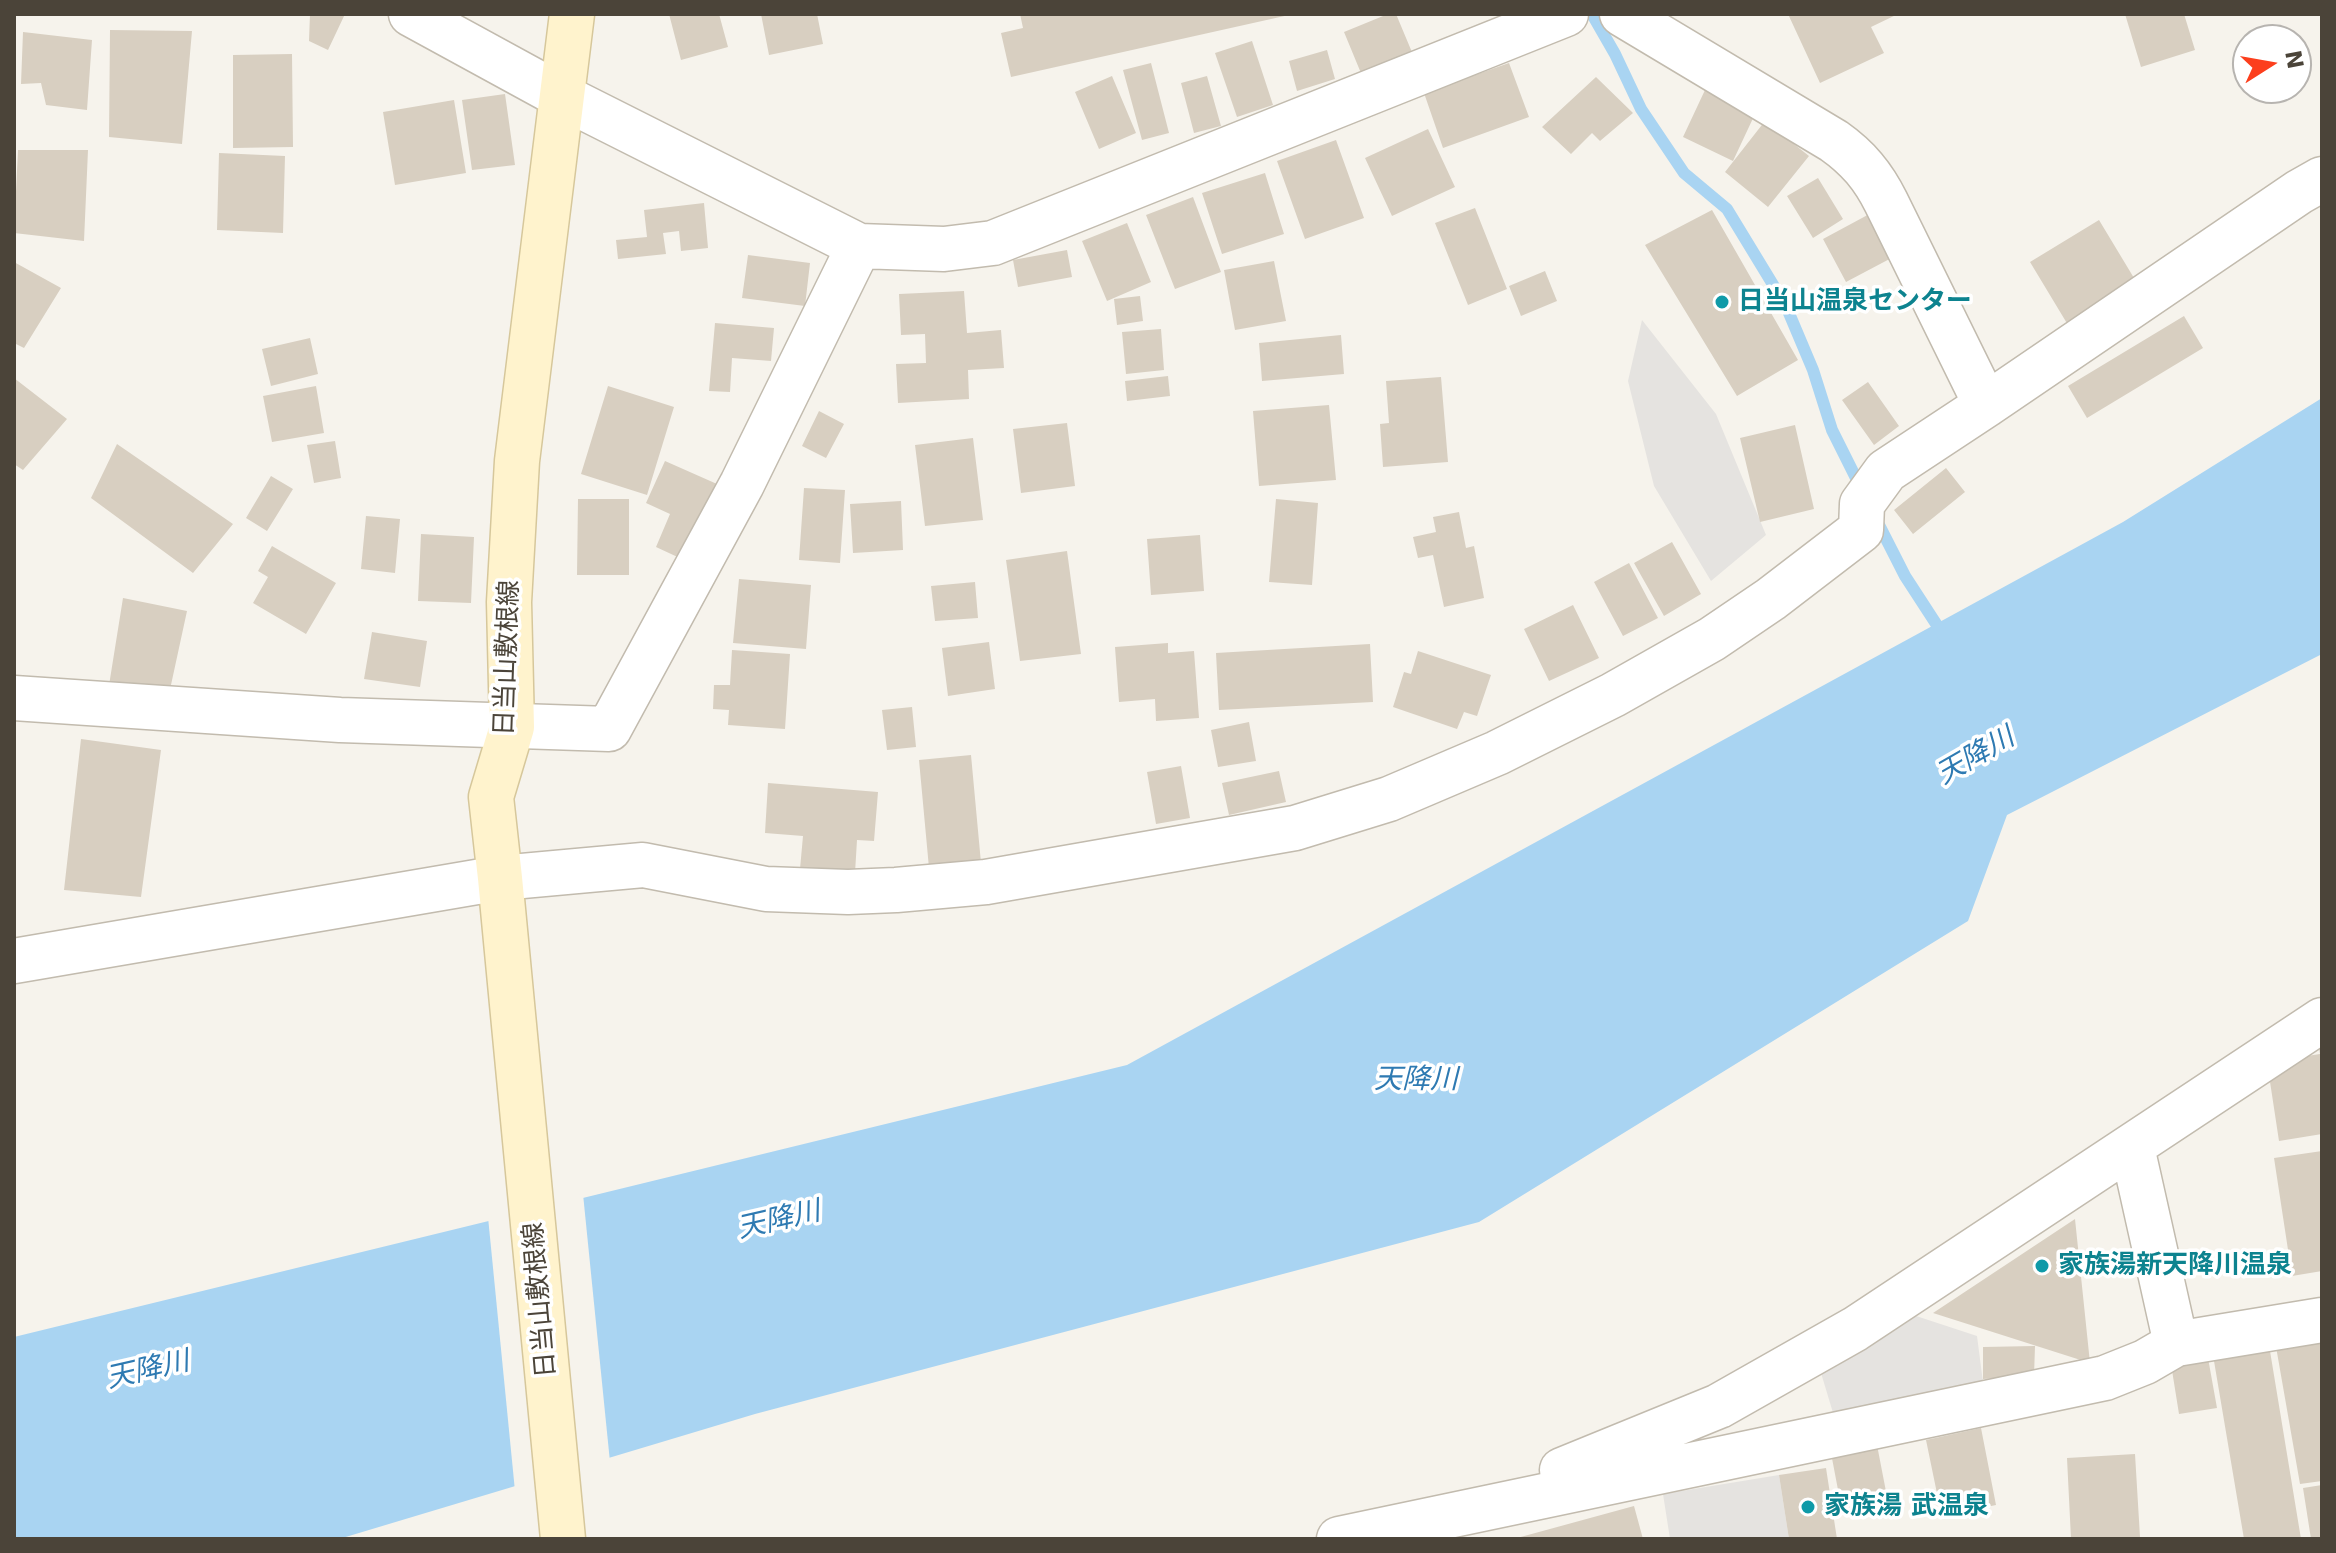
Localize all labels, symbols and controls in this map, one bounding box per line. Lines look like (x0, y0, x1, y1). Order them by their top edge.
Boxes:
north arrow (2232, 24, 2312, 104)
text: N (2280, 48, 2308, 71)
place label: 日当山温泉センター (1738, 286, 1972, 318)
marker: 日当山温泉センター (1713, 293, 1731, 311)
street label: 日当山敷根線 (490, 580, 526, 736)
water label: 天降川 (1931, 721, 2021, 793)
water label: 天降川 (1374, 1064, 1458, 1098)
water label: 天降川 (734, 1195, 824, 1247)
street label: 日当山敷根線 (519, 1221, 563, 1379)
place label: 家族湯新天降川温泉 (2058, 1250, 2292, 1282)
marker: 家族湯新天降川温泉 (2033, 1257, 2051, 1275)
water label: 天降川 (103, 1345, 193, 1397)
place label: 家族湯 武温泉 (1824, 1491, 1989, 1523)
marker: 家族湯 武温泉 (1799, 1498, 1817, 1516)

